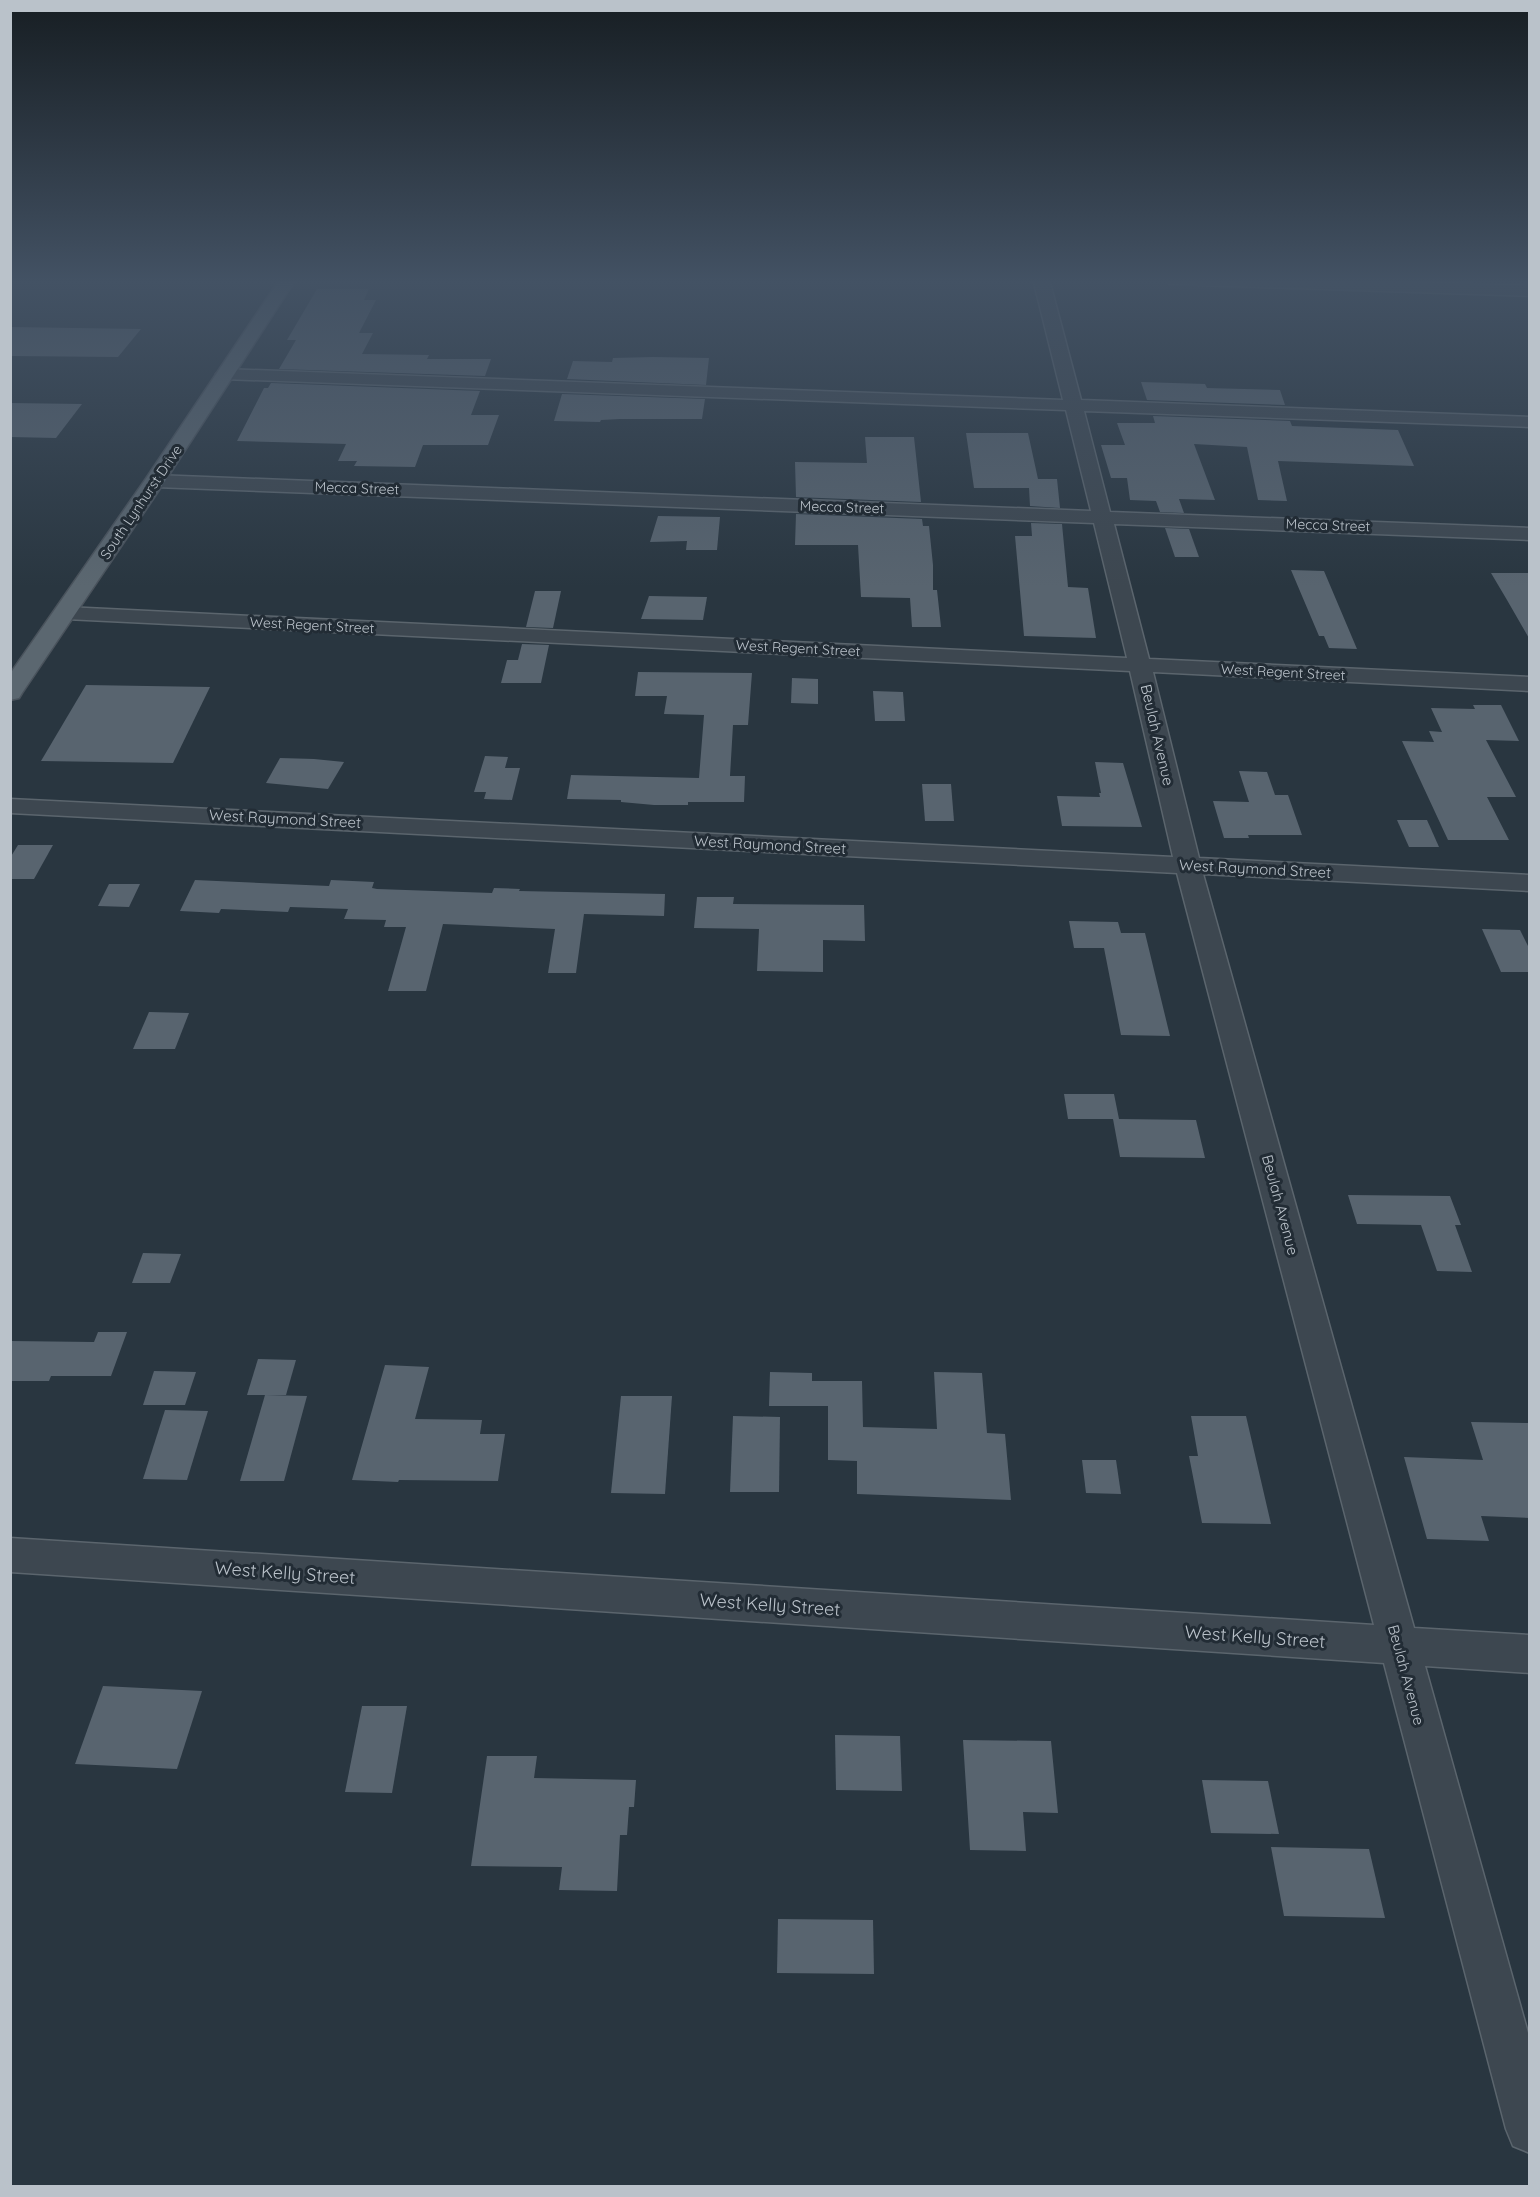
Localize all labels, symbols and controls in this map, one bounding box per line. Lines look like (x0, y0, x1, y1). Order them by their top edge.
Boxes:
street label: South Lynhurst Drive (96, 441, 186, 563)
street label: Mecca Street (314, 478, 400, 498)
street label: Mecca Street (799, 497, 885, 517)
street label: Mecca Street (1285, 515, 1371, 535)
street label: West Regent Street (249, 613, 375, 637)
street label: West Regent Street (735, 636, 861, 660)
street label: West Regent Street (1220, 660, 1346, 684)
street label: Beulah Avenue (1137, 682, 1178, 787)
street label: West Raymond Street (208, 805, 362, 832)
street label: West Raymond Street (693, 831, 847, 858)
street label: West Raymond Street (1178, 855, 1332, 882)
street label: Beulah Avenue (1258, 1153, 1303, 1257)
street label: West Kelly Street (214, 1556, 356, 1589)
street label: West Kelly Street (699, 1588, 841, 1621)
street label: West Kelly Street (1184, 1620, 1326, 1653)
street label: Beulah Avenue (1384, 1623, 1429, 1727)

